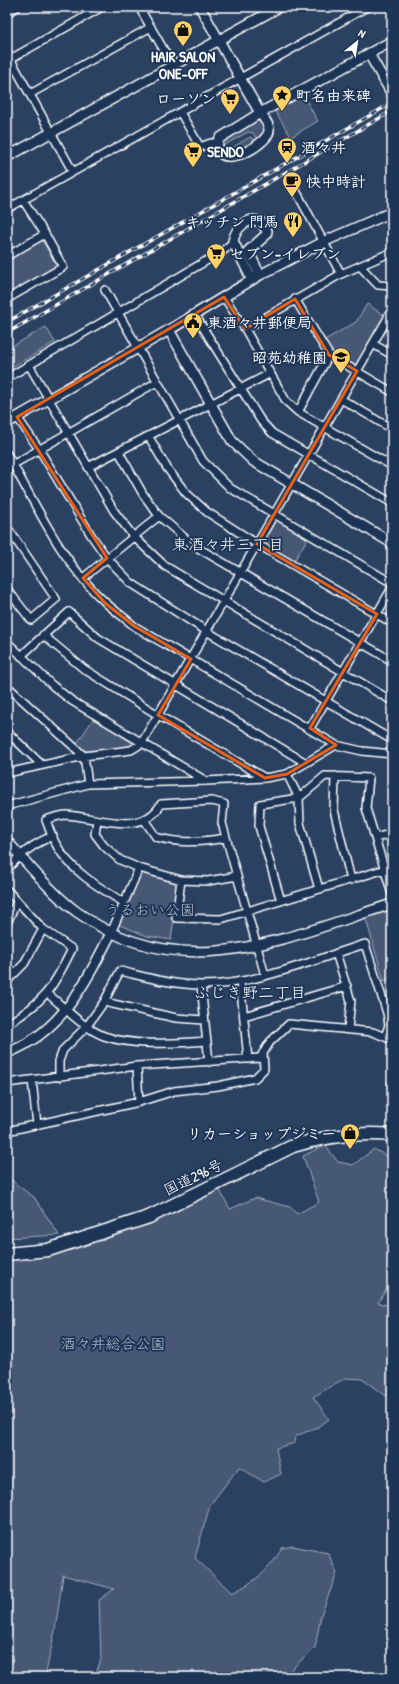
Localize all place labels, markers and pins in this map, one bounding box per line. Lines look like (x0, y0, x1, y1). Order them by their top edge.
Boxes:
shop icon: HAIR SALON ONE-OFF (172, 19, 194, 47)
place label: HAIR SALON ONE-OFF (151, 46, 215, 84)
place icon: 町名由来碑 (271, 84, 293, 112)
place label: 町名由来碑 (296, 85, 371, 106)
supermarket icon: ローソン (219, 87, 241, 115)
place label: ローソン (156, 88, 216, 109)
station icon: 酒々井 (276, 136, 298, 164)
place label: 酒々井 (301, 137, 346, 158)
supermarket icon: SENDO (182, 140, 204, 168)
place label: SENDO (207, 141, 245, 162)
cafe icon: 快中時計 (281, 170, 303, 198)
place label: 快中時計 (306, 171, 366, 192)
restaurant icon: キッチン 門馬 (282, 210, 304, 238)
place label: キッチン 門馬 (186, 211, 279, 232)
supermarket icon: セブン-イレブン (205, 242, 227, 270)
place label: セブン-イレブン (230, 243, 341, 264)
public building icon: 東酒々井郵便局 (182, 311, 204, 339)
place label: 東酒々井郵便局 (207, 312, 312, 333)
school or university icon: 昭苑幼稚園 (330, 346, 352, 374)
place label: 昭苑幼稚園 (252, 347, 327, 368)
shop icon: リカーショップジミー (339, 1122, 361, 1150)
place label: リカーショップジミー (187, 1123, 336, 1144)

